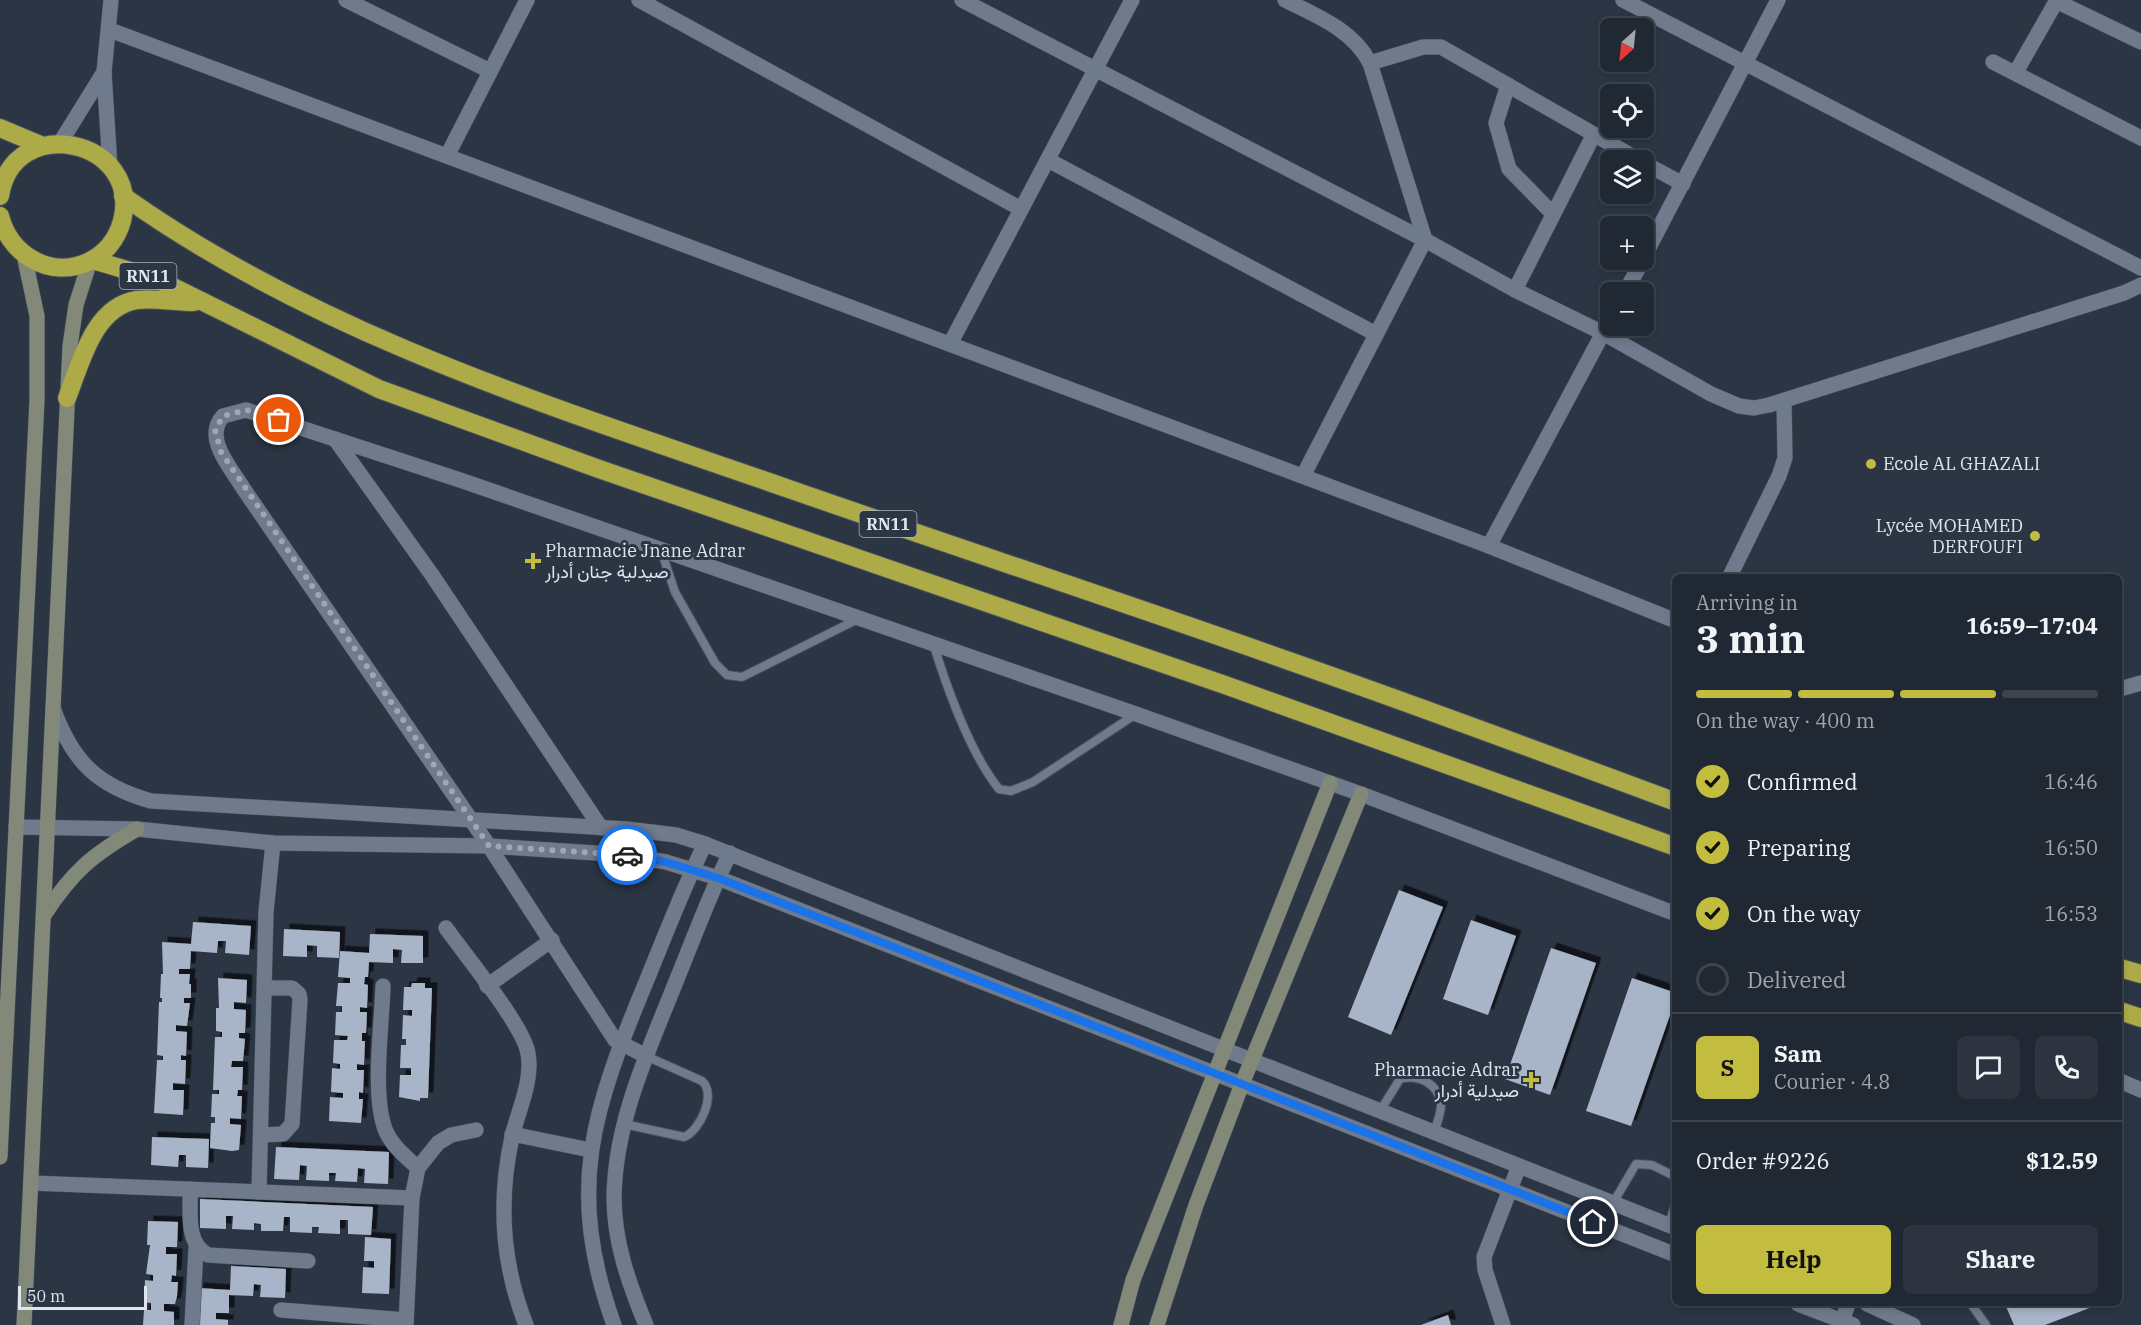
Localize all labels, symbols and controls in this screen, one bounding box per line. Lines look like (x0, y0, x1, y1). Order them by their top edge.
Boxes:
north arrow (1600, 18, 1654, 72)
map controls (1600, 18, 1654, 336)
button: locate (1600, 84, 1654, 138)
button: layers (1600, 150, 1654, 204)
button: + (1600, 216, 1654, 270)
road number: RN11 (120, 263, 176, 289)
button: − (1600, 282, 1654, 336)
pin (253, 394, 304, 445)
icon: bag (262, 403, 295, 436)
place label: Ecole AL GHAZALI (1883, 452, 2040, 475)
marker: Ecole AL GHAZALI (1864, 457, 1878, 471)
road number: RN11 (860, 511, 916, 537)
place label: Lycée MOHAMED DERFOUFI (1876, 514, 2023, 558)
marker: Lycée MOHAMED DERFOUFI (2028, 529, 2042, 543)
place label: Pharmacie Jnane Adrar صيدلية جنان أدرار (544, 539, 745, 583)
marker: Pharmacie Jnane Adrar صيدلية جنان أدرار (526, 554, 540, 568)
text: Arriving in (1696, 589, 1798, 616)
text: 16:59–17:04 (1966, 611, 2098, 640)
text: 3 min (1696, 613, 1805, 664)
text: On the way · 400 m (1696, 707, 1875, 734)
icon: check (1696, 765, 1729, 798)
text: Confirmed (1747, 767, 1858, 796)
text: 16:46 (2044, 768, 2098, 795)
courier (597, 825, 657, 885)
icon: check (1696, 831, 1729, 864)
text: Preparing (1747, 833, 1851, 862)
text: 16:50 (2044, 834, 2098, 861)
icon: car (611, 839, 644, 872)
icon: check (1696, 897, 1729, 930)
text: On the way (1747, 899, 1861, 928)
text: 16:53 (2044, 900, 2098, 927)
text: Delivered (1747, 965, 1846, 994)
button: chat (1957, 1036, 2020, 1099)
button: phone (2035, 1036, 2098, 1099)
text: Sam (1774, 1039, 1822, 1068)
text: S (1721, 1053, 1734, 1082)
place label: Pharmacie Adrar صيدلية أدرار (1374, 1058, 1519, 1102)
text: Courier · 4.8 (1774, 1068, 1890, 1095)
marker: Pharmacie Adrar صيدلية أدرار (1524, 1073, 1538, 1087)
text: Order #9226 (1696, 1146, 1830, 1175)
text: $12.59 (2026, 1146, 2098, 1175)
pin (1567, 1196, 1618, 1247)
icon: home (1576, 1205, 1609, 1238)
button: Help (1696, 1225, 1891, 1294)
button: Share (1903, 1225, 2098, 1294)
scale bar (18, 1283, 147, 1310)
text: 50 m (27, 1286, 65, 1306)

